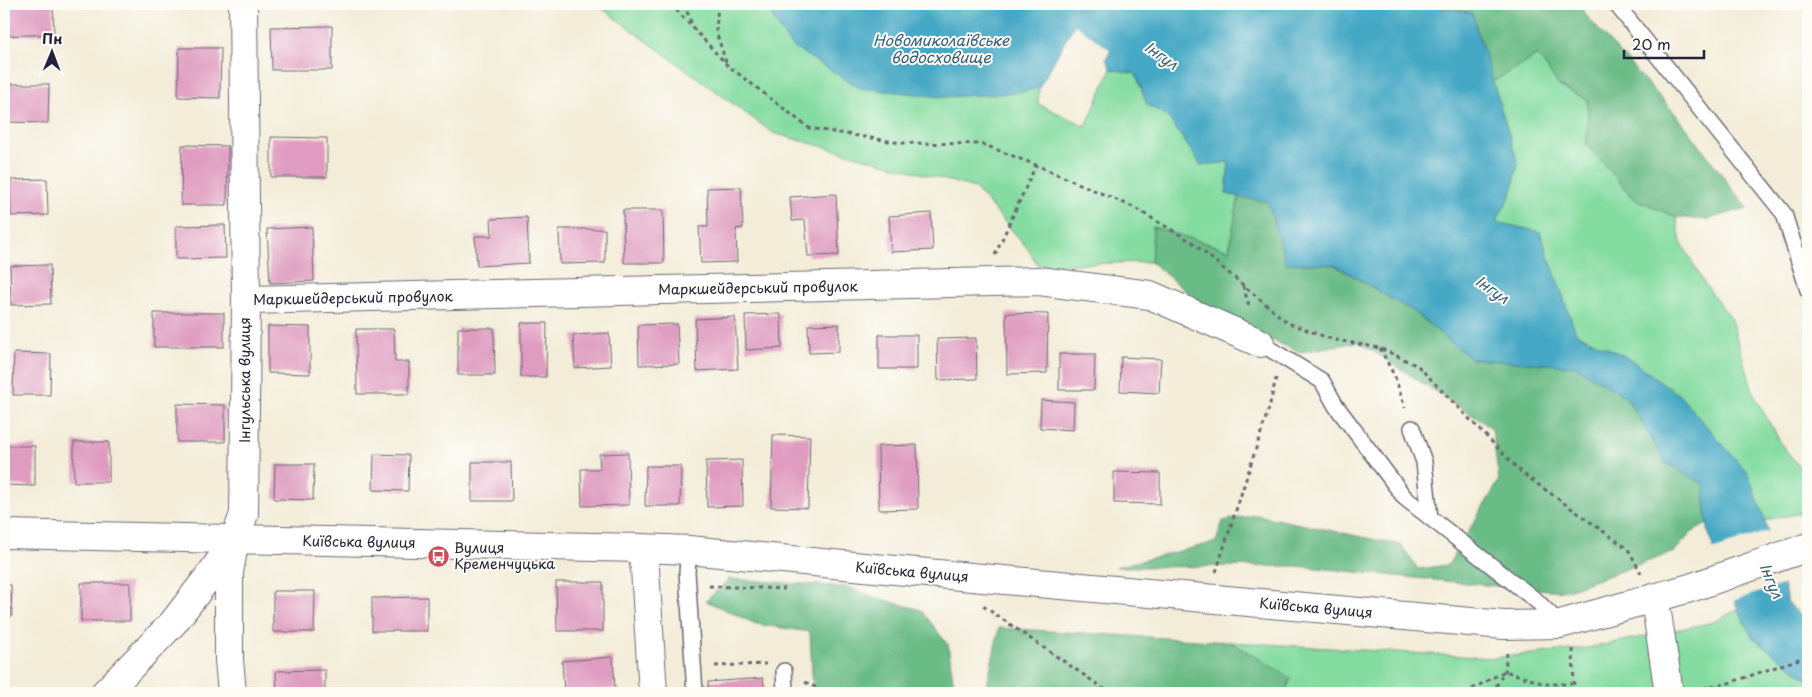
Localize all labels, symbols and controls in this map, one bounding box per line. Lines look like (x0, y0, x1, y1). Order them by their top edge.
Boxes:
north arrow (28, 28, 78, 78)
text: Пн (42, 28, 63, 49)
water label: Новомиколаївське водосховище (873, 28, 1010, 68)
scale bar (1624, 28, 1704, 60)
text: 20 m (1632, 32, 1671, 55)
water label: Інгул (1140, 35, 1184, 75)
water label: Інгул (1471, 269, 1515, 309)
street label: Маркшейдерський провулок (658, 275, 859, 300)
street label: Маркшейдерський провулок (253, 285, 454, 310)
street label: Інгульська вулиця (234, 317, 255, 443)
street label: Київська вулиця (302, 530, 416, 553)
place label: Вулиця Кременчуцька (454, 537, 555, 574)
bus stop icon: Вулиця Кременчуцька (426, 544, 450, 568)
street label: Київська вулиця (855, 556, 969, 587)
water label: Інгул (1755, 559, 1790, 602)
street label: Київська вулиця (1259, 592, 1373, 623)

